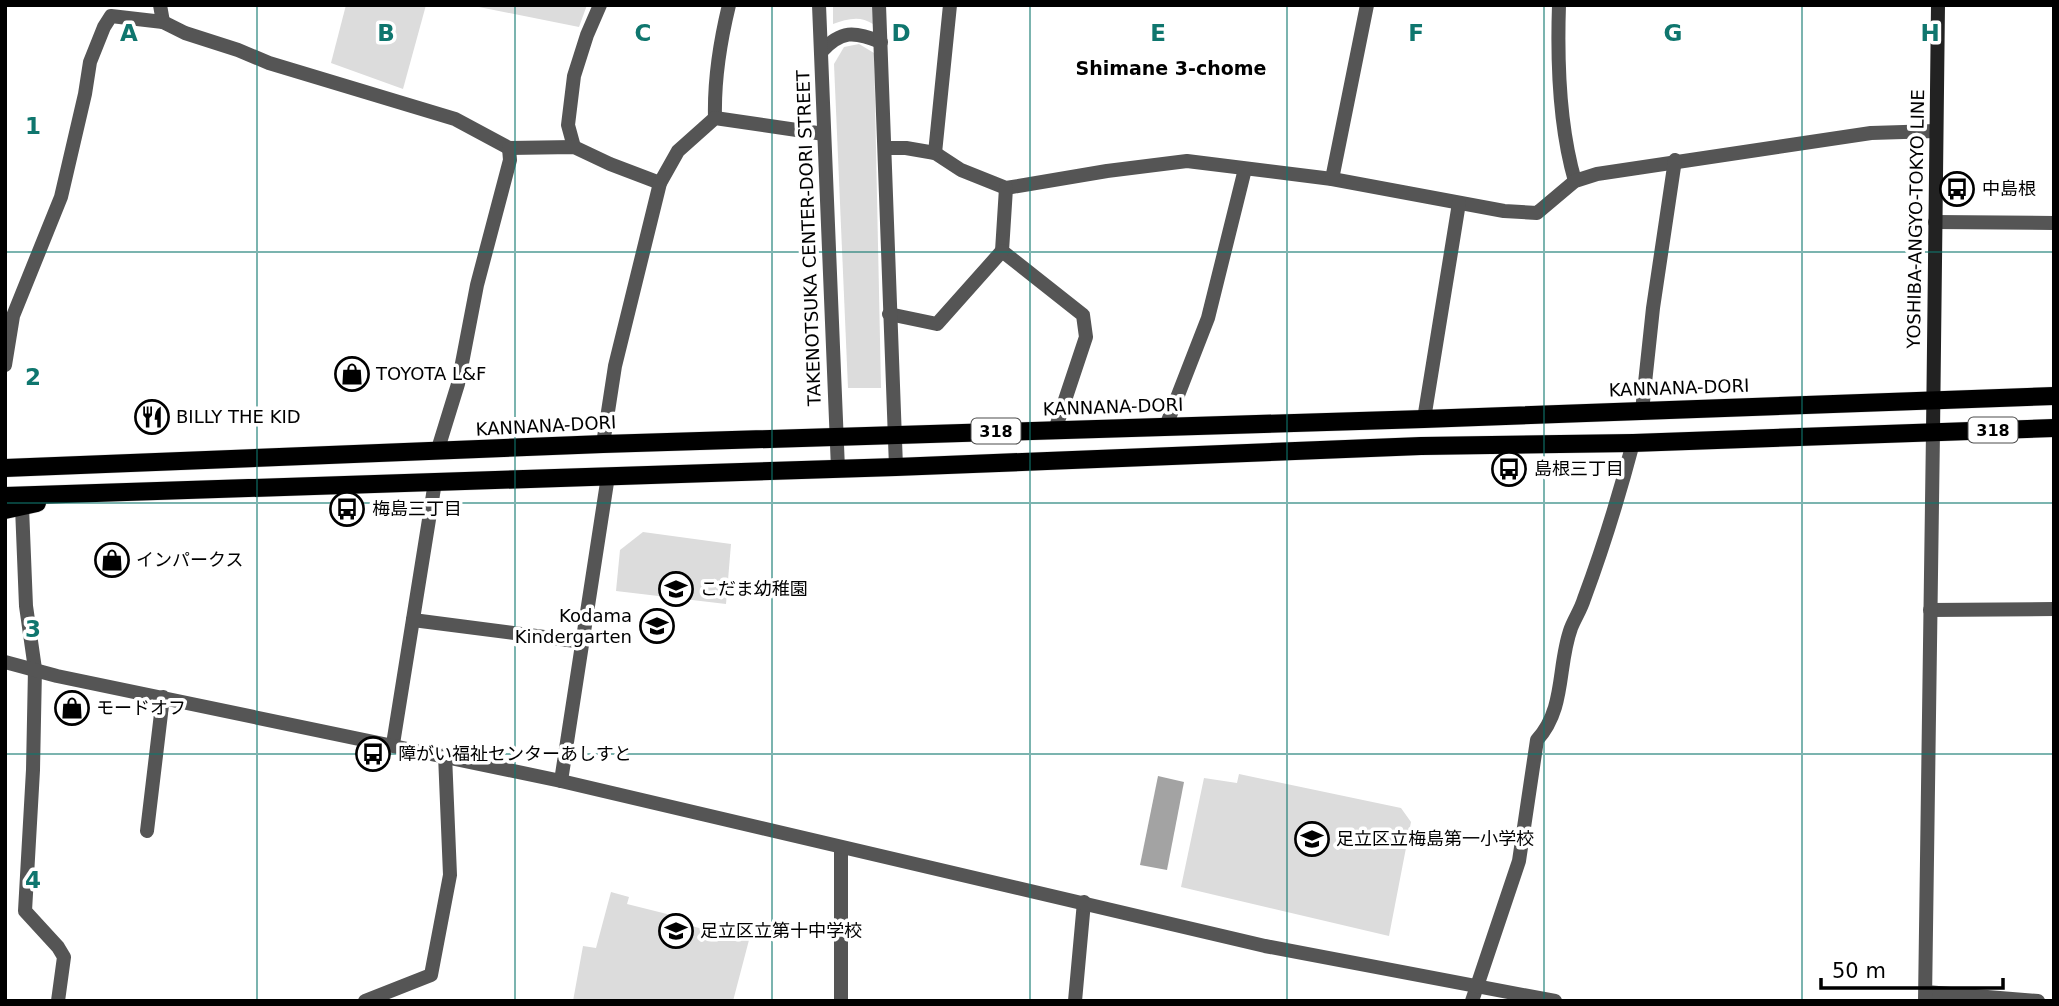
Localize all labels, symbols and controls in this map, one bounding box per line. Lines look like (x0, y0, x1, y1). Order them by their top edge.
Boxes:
text: A (120, 20, 138, 46)
text: B (377, 20, 395, 46)
text: C (635, 20, 651, 46)
text: D (891, 20, 911, 46)
text: E (1150, 20, 1166, 46)
text: F (1408, 20, 1424, 46)
text: G (1664, 20, 1682, 46)
text: H (1920, 20, 1940, 46)
district label: Shimane 3-chome (1075, 57, 1267, 79)
street label: TAKENOTSUKA CENTER-DORI STREET (792, 69, 825, 407)
street label: YOSHIBA-ANGYO-TOKYO LINE (1903, 89, 1928, 350)
text: 1 (25, 113, 41, 139)
bus stop icon: 中島根 (1938, 170, 1976, 208)
place label: 中島根 (1982, 178, 2036, 199)
shop icon: TOYOTA L&F (333, 355, 371, 393)
place label: TOYOTA L&F (375, 363, 486, 384)
text: 2 (25, 364, 41, 390)
street label: KANNANA-DORI (1608, 375, 1750, 400)
street label: KANNANA-DORI (1042, 394, 1184, 419)
restaurant icon: BILLY THE KID (133, 398, 171, 436)
place label: BILLY THE KID (176, 406, 301, 427)
street label: KANNANA-DORI (475, 411, 617, 440)
road number: 318 (972, 418, 1020, 444)
road number: 318 (1968, 418, 2018, 442)
bus stop icon: 島根三丁目 (1490, 450, 1528, 488)
place label: 島根三丁目 (1534, 458, 1624, 479)
bus stop icon: 梅島三丁目 (328, 490, 366, 528)
place label: 梅島三丁目 (372, 498, 462, 519)
shop icon: インパークス (93, 541, 131, 579)
place label: インパークス (136, 549, 243, 570)
school or university icon: こだま幼稚園 (657, 570, 695, 608)
place label: こだま幼稚園 (700, 578, 808, 599)
place label: Kodama Kindergarten (515, 605, 632, 647)
school or university icon: Kodama Kindergarten (638, 607, 676, 645)
text: 3 (25, 616, 41, 642)
shop icon: モードオフ (53, 689, 91, 727)
place label: モードオフ (96, 697, 186, 718)
bus stop icon: 障がい福祉センターあしすと (354, 735, 392, 773)
place label: 障がい福祉センターあしすと (398, 743, 632, 764)
school or university icon: 足立区立梅島第一小学校 (1293, 820, 1331, 858)
place label: 足立区立梅島第一小学校 (1336, 828, 1534, 849)
text: 4 (25, 867, 41, 893)
school or university icon: 足立区立第十中学校 (657, 912, 695, 950)
place label: 足立区立第十中学校 (700, 920, 862, 941)
scale bar (1821, 946, 2003, 990)
text: 50 m (1832, 959, 1886, 983)

